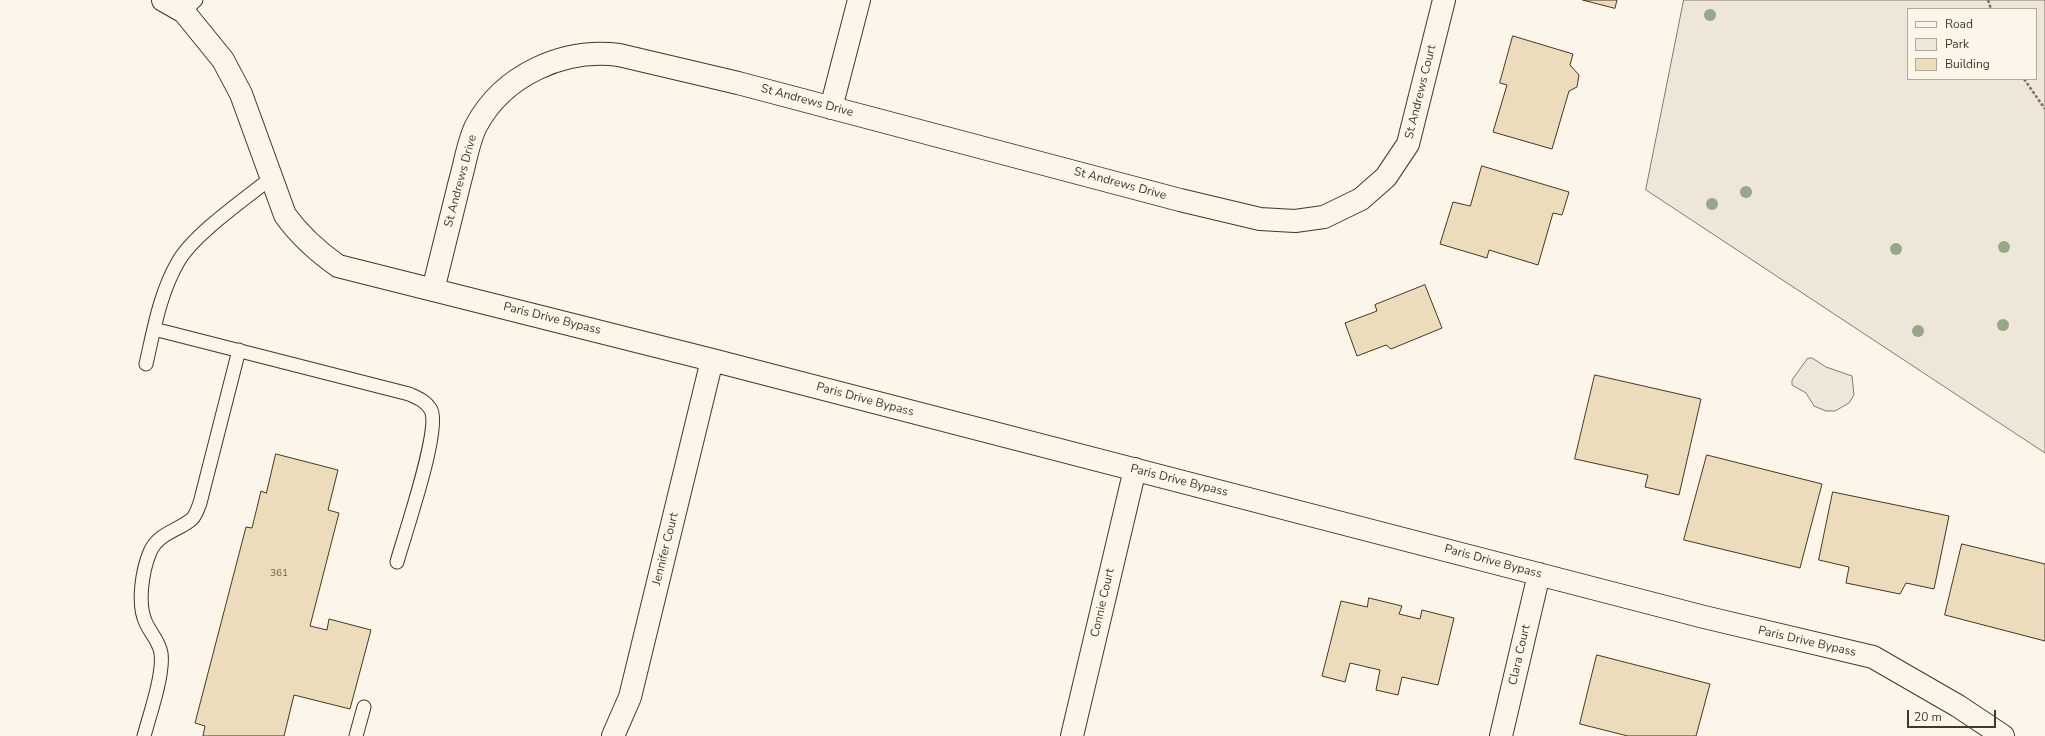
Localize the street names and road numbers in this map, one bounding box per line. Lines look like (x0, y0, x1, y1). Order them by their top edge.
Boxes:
street label: St Andrews Court (1402, 43, 1440, 141)
street label: St Andrews Drive (759, 82, 855, 120)
street label: St Andrews Drive (442, 133, 480, 229)
street label: St Andrews Drive (1072, 165, 1168, 203)
street label: Paris Drive Bypass (502, 300, 602, 338)
street label: Paris Drive Bypass (815, 380, 915, 420)
street label: Paris Drive Bypass (1129, 462, 1229, 500)
street label: Jennifer Court (650, 511, 682, 587)
street label: Paris Drive Bypass (1443, 542, 1543, 582)
street label: Connie Court (1088, 567, 1118, 639)
street label: Clara Court (1506, 623, 1534, 687)
street label: Paris Drive Bypass (1757, 624, 1857, 660)

